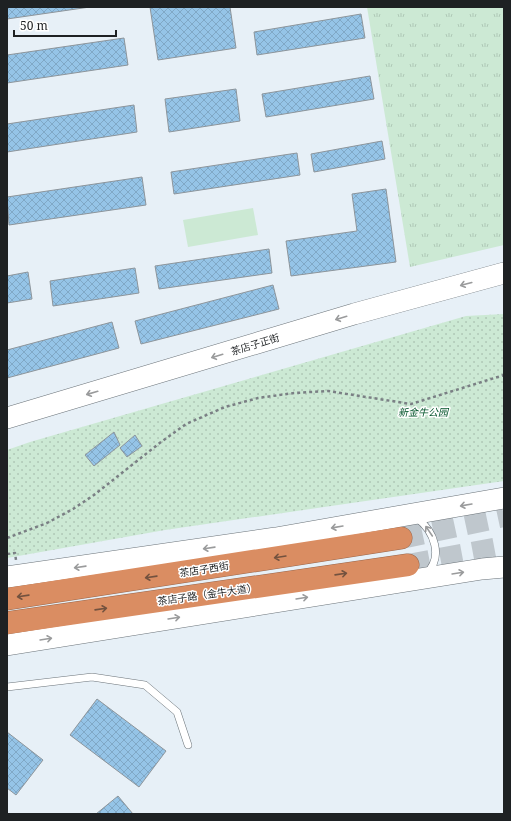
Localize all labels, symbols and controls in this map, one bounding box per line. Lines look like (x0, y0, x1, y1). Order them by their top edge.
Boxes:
scale bar (14, 12, 116, 38)
text: 50 m (20, 17, 48, 34)
one-way arrow (460, 280, 473, 288)
one-way arrow (335, 315, 348, 322)
street label: 茶店子正街 (229, 330, 281, 358)
one-way arrow (210, 353, 223, 360)
one-way arrow (86, 390, 99, 397)
park label: 新金牛公园 (398, 405, 450, 419)
one-way arrow (459, 501, 472, 509)
one-way arrow (331, 523, 344, 531)
one-way arrow (425, 526, 434, 537)
one-way arrow (203, 544, 216, 552)
one-way arrow (274, 554, 287, 562)
street label: 茶店子西街 (178, 558, 230, 580)
one-way arrow (74, 563, 87, 571)
one-way arrow (451, 569, 464, 577)
one-way arrow (334, 570, 347, 578)
one-way arrow (145, 573, 158, 581)
street label: 茶店子路（金牛大道） (157, 580, 257, 608)
one-way arrow (17, 592, 30, 600)
one-way arrow (295, 594, 308, 602)
one-way arrow (94, 605, 107, 613)
one-way arrow (167, 614, 180, 622)
one-way arrow (39, 634, 52, 642)

